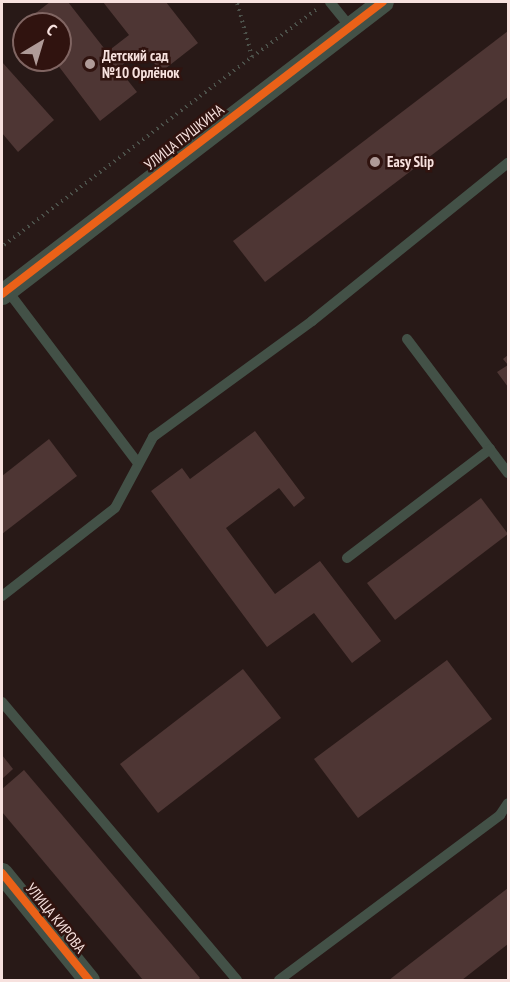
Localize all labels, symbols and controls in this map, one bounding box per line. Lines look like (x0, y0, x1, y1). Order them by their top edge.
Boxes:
north arrow (12, 12, 72, 72)
text: С (43, 19, 61, 40)
place label: Детский сад №10 Орлёнок (102, 46, 180, 81)
marker: Детский сад №10 Орлёнок (83, 57, 97, 71)
street label: УЛИЦА ПУШКИНА (140, 100, 228, 174)
place label: Easy Slip (387, 153, 434, 171)
marker: Easy Slip (368, 155, 382, 169)
street label: УЛИЦА КИРОВА (22, 879, 90, 957)

